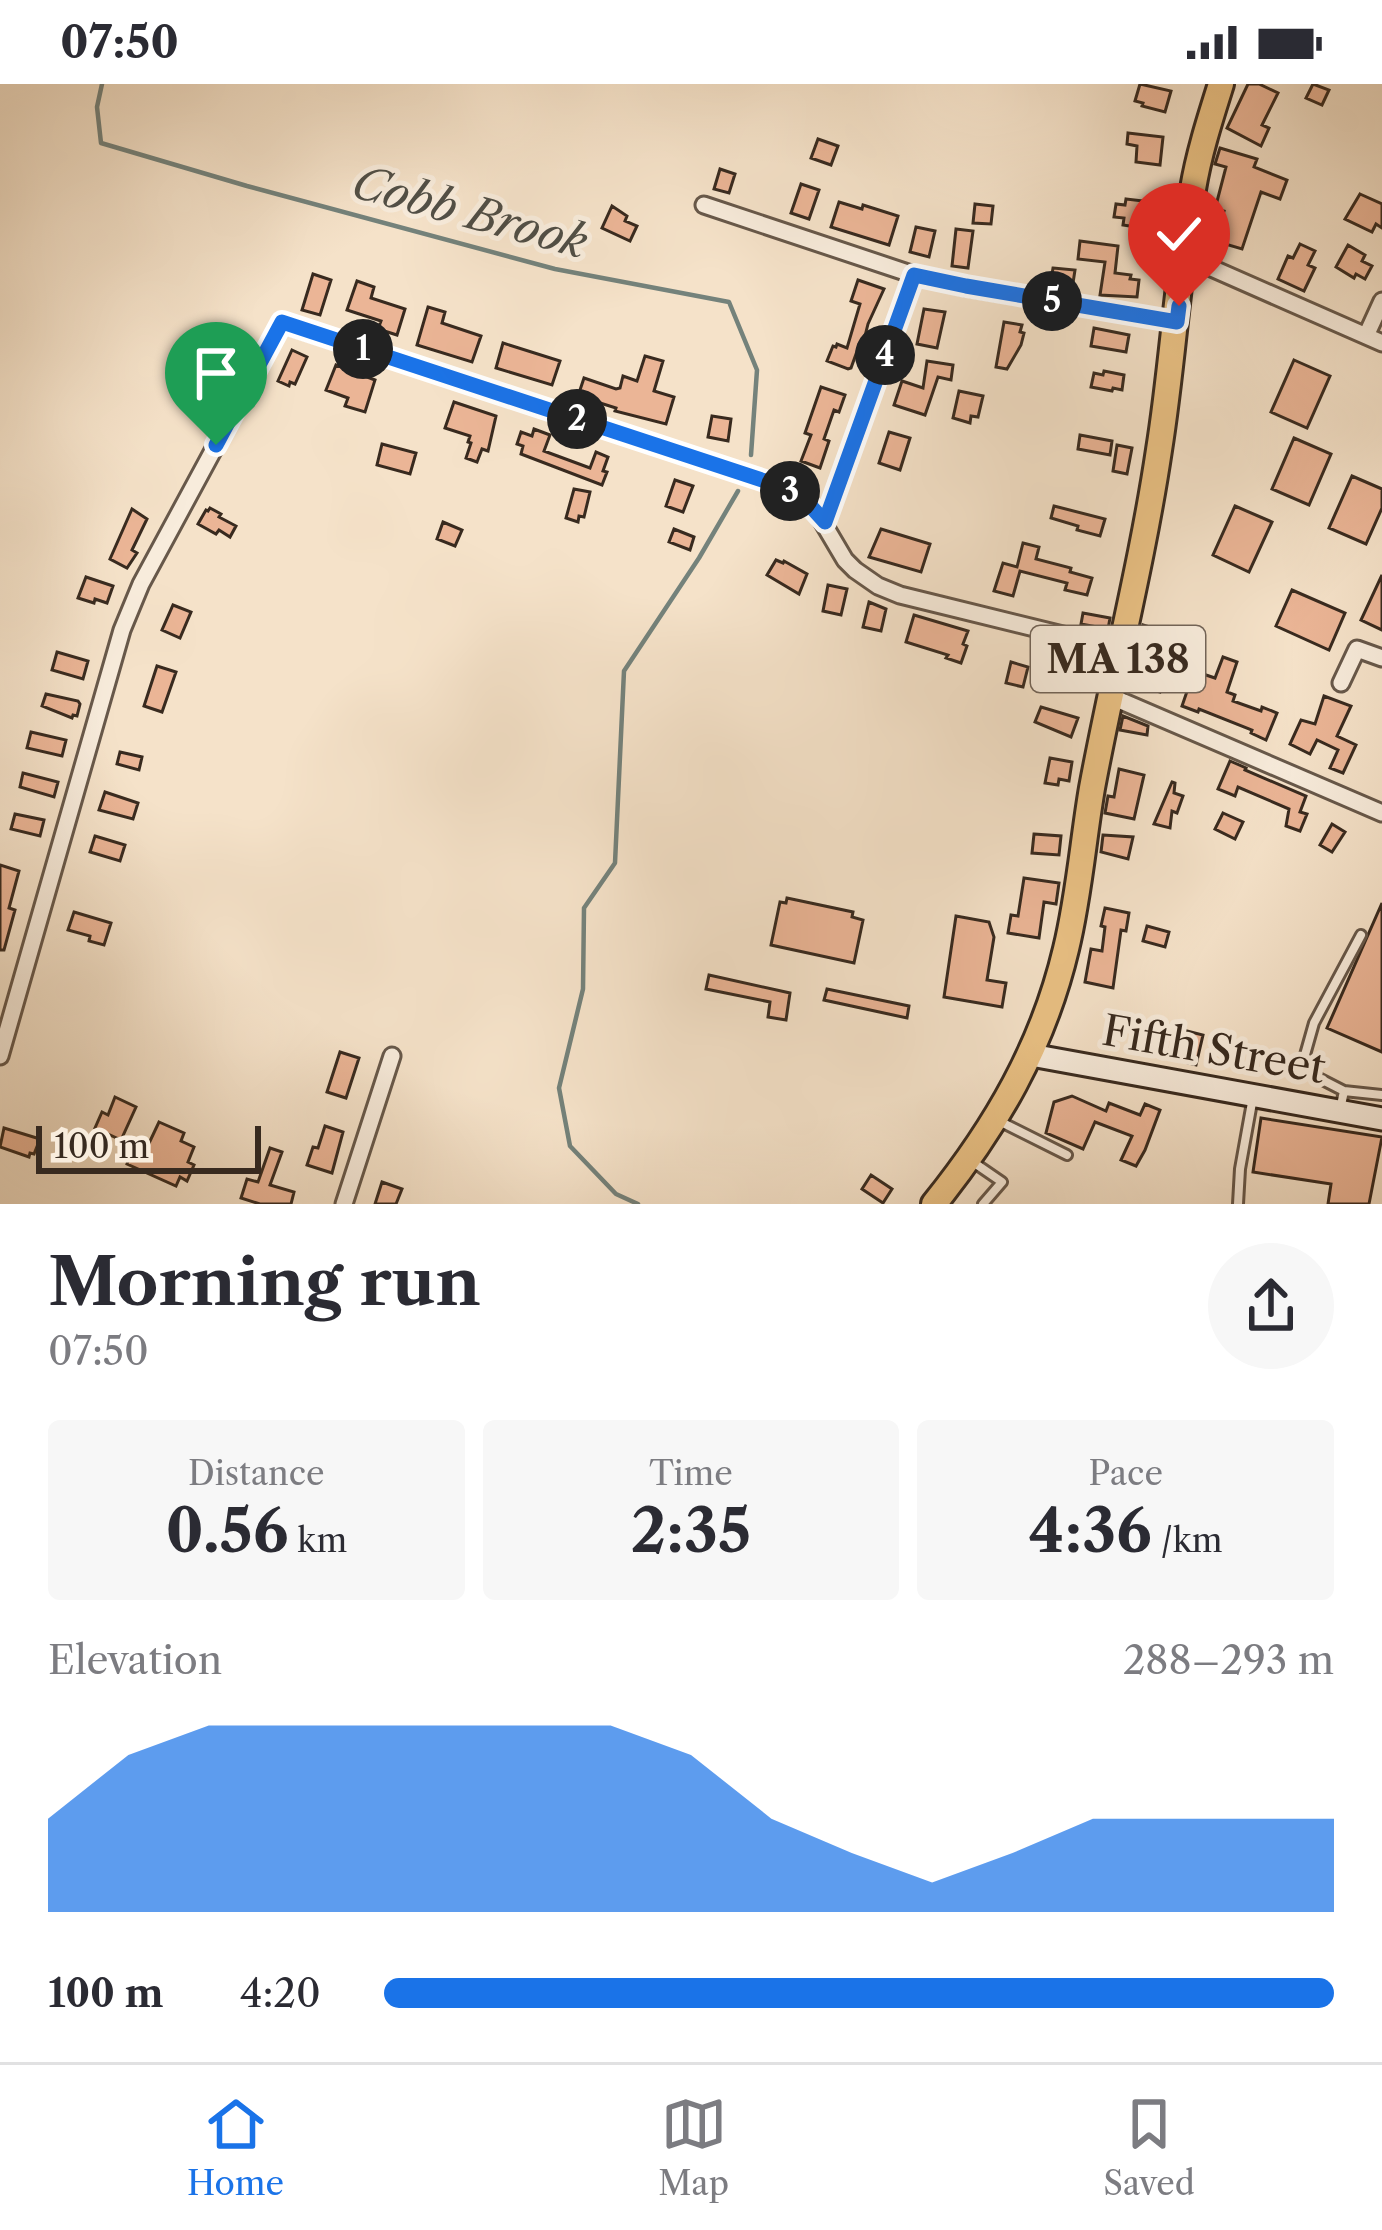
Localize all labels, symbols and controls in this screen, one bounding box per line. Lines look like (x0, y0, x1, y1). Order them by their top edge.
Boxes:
text: 07:50 (60, 14, 179, 70)
water label: Cobb Brook (347, 154, 594, 270)
pin (1128, 183, 1230, 306)
icon: check (1146, 201, 1212, 267)
pin: 5 (1022, 271, 1082, 331)
text: 5 (1043, 280, 1061, 321)
pin: 1 (333, 319, 393, 379)
pin (165, 322, 267, 445)
pin: 4 (855, 325, 915, 385)
text: 1 (356, 328, 370, 369)
text: 4 (875, 334, 895, 375)
icon: arrive (183, 340, 249, 406)
pin: 2 (547, 389, 607, 449)
text: 2 (567, 398, 587, 439)
pin: 3 (760, 461, 820, 521)
text: 3 (781, 470, 799, 511)
road number: MA 138 (1031, 626, 1205, 692)
street label: Fifth Street (1098, 1004, 1330, 1094)
scale bar (36, 1120, 261, 1173)
text: 100 m (54, 1126, 149, 1167)
text: Morning run (48, 1241, 481, 1322)
button: share (1208, 1243, 1334, 1369)
text: 07:50 (48, 1327, 149, 1375)
text: Distance (188, 1453, 325, 1494)
text: Time (649, 1453, 733, 1494)
text: Pace (1088, 1453, 1163, 1494)
text: 0.56 (165, 1494, 289, 1568)
text: 2:35 (631, 1494, 751, 1568)
text: 4:36 (1029, 1494, 1152, 1568)
text: km (289, 1520, 347, 1561)
text: /km (1152, 1520, 1222, 1561)
text: Elevation (48, 1636, 222, 1684)
text: 288–293 m (1123, 1636, 1334, 1684)
text: 100 m (48, 1969, 164, 2017)
text: 4:20 (240, 1969, 321, 2017)
tab: Home (187, 2091, 284, 2204)
tab: Map (658, 2091, 729, 2204)
tab: Saved (1103, 2091, 1195, 2204)

